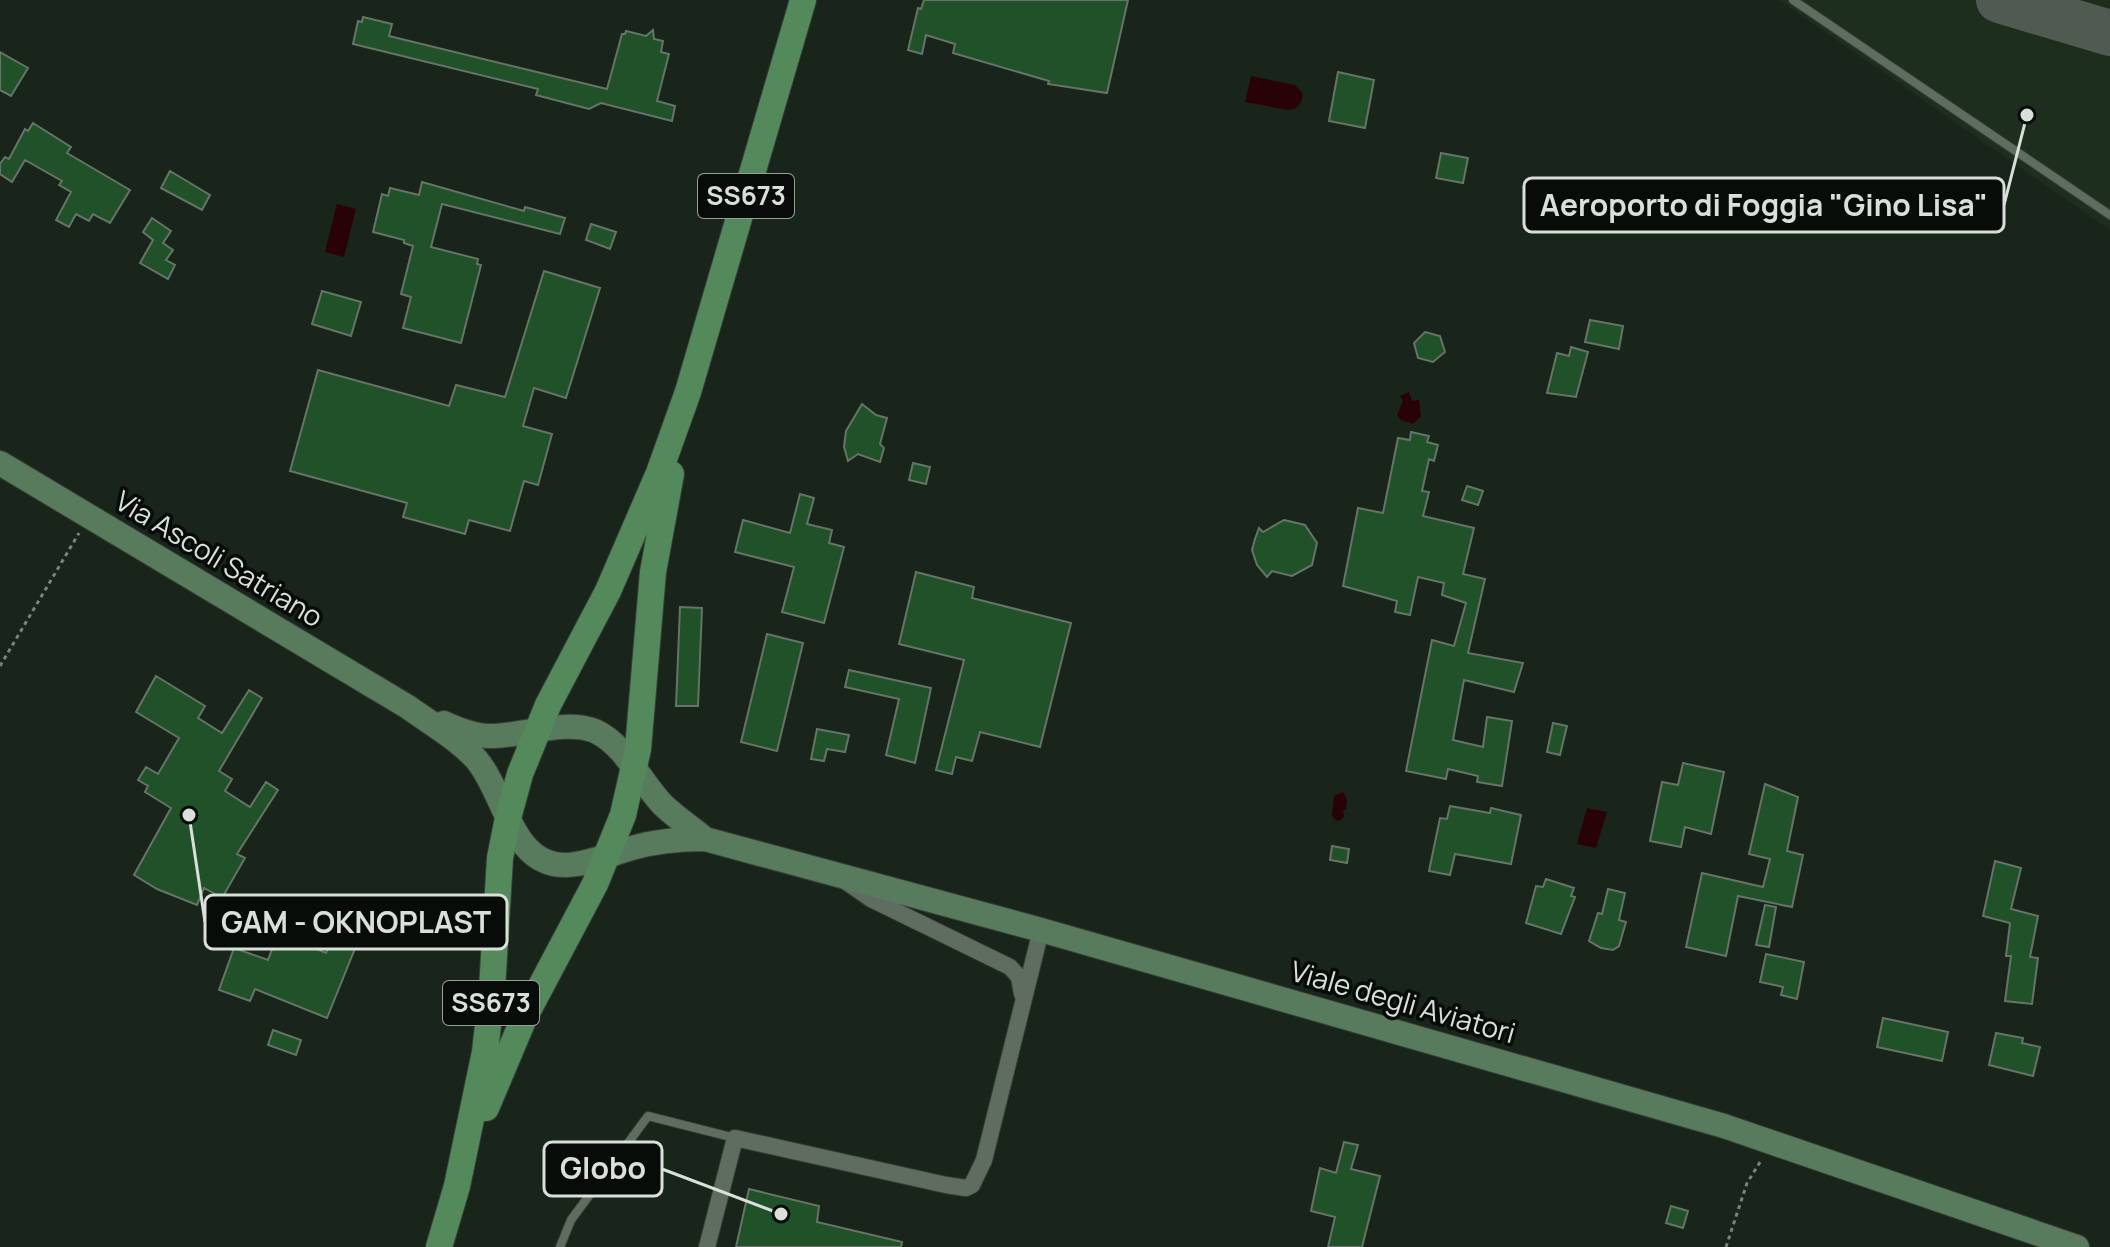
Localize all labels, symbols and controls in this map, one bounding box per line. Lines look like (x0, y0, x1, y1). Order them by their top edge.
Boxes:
road number: SS673 (698, 174, 794, 218)
callout: Aeroporto di Foggia "Gino Lisa" (1524, 178, 2004, 232)
text: Aeroporto di Foggia "Gino Lisa" (1540, 184, 1988, 225)
street label: Via Ascoli Satriano (109, 481, 330, 635)
callout: GAM - OKNOPLAST (205, 895, 507, 949)
text: GAM - OKNOPLAST (221, 901, 491, 942)
street label: Viale degli Aviatori (1287, 951, 1520, 1051)
road number: SS673 (443, 981, 539, 1025)
callout: Globo (544, 1142, 662, 1196)
text: Globo (560, 1147, 646, 1188)

